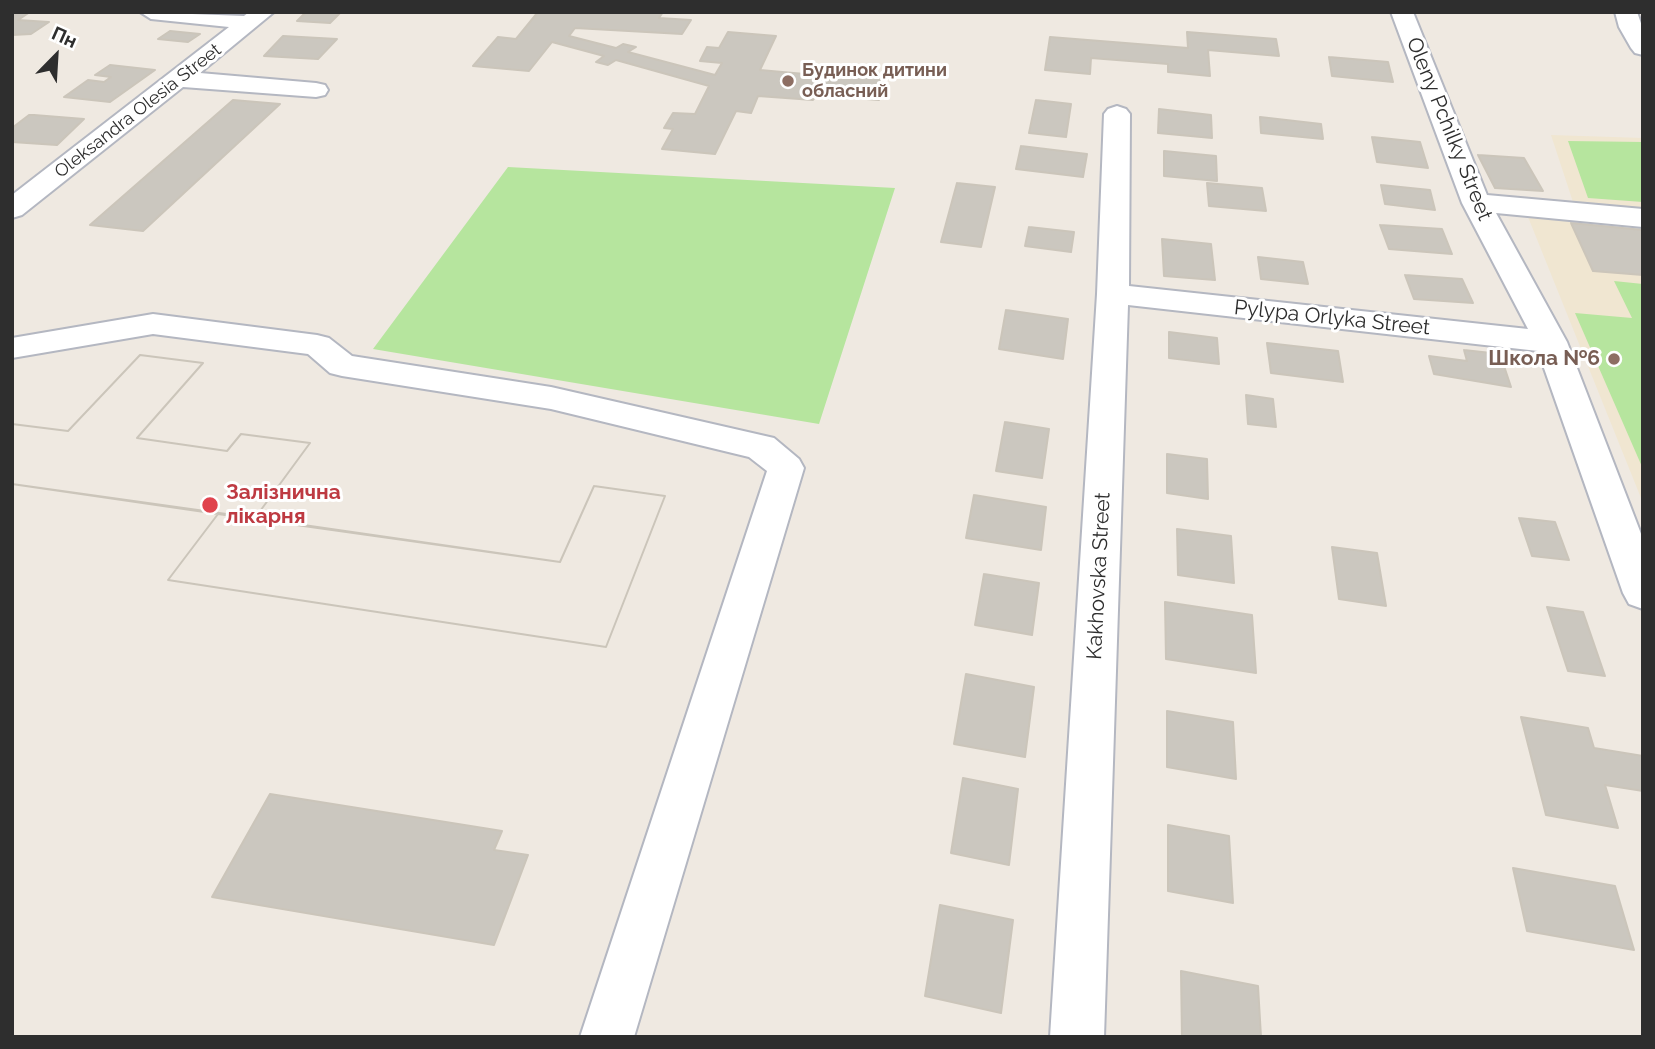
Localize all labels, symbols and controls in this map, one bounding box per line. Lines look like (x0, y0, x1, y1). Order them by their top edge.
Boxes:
north arrow (21, 21, 91, 91)
text: Пн (49, 22, 81, 52)
street label: Oleny Pchilky Street (1401, 34, 1497, 224)
street label: Oleksandra Olesia Street (50, 39, 226, 183)
place label: Будинок дитини обласний (802, 60, 947, 102)
marker: Будинок дитини обласний (780, 73, 796, 89)
street label: Pylypa Orlyka Street (1233, 295, 1431, 341)
place label: Школа №6 (1488, 346, 1600, 372)
marker: Школа №6 (1606, 351, 1622, 367)
place label: Залізнична лікарня (226, 480, 341, 530)
street label: Kakhovska Street (1082, 492, 1116, 660)
marker: Залізнична лікарня (200, 495, 220, 515)

